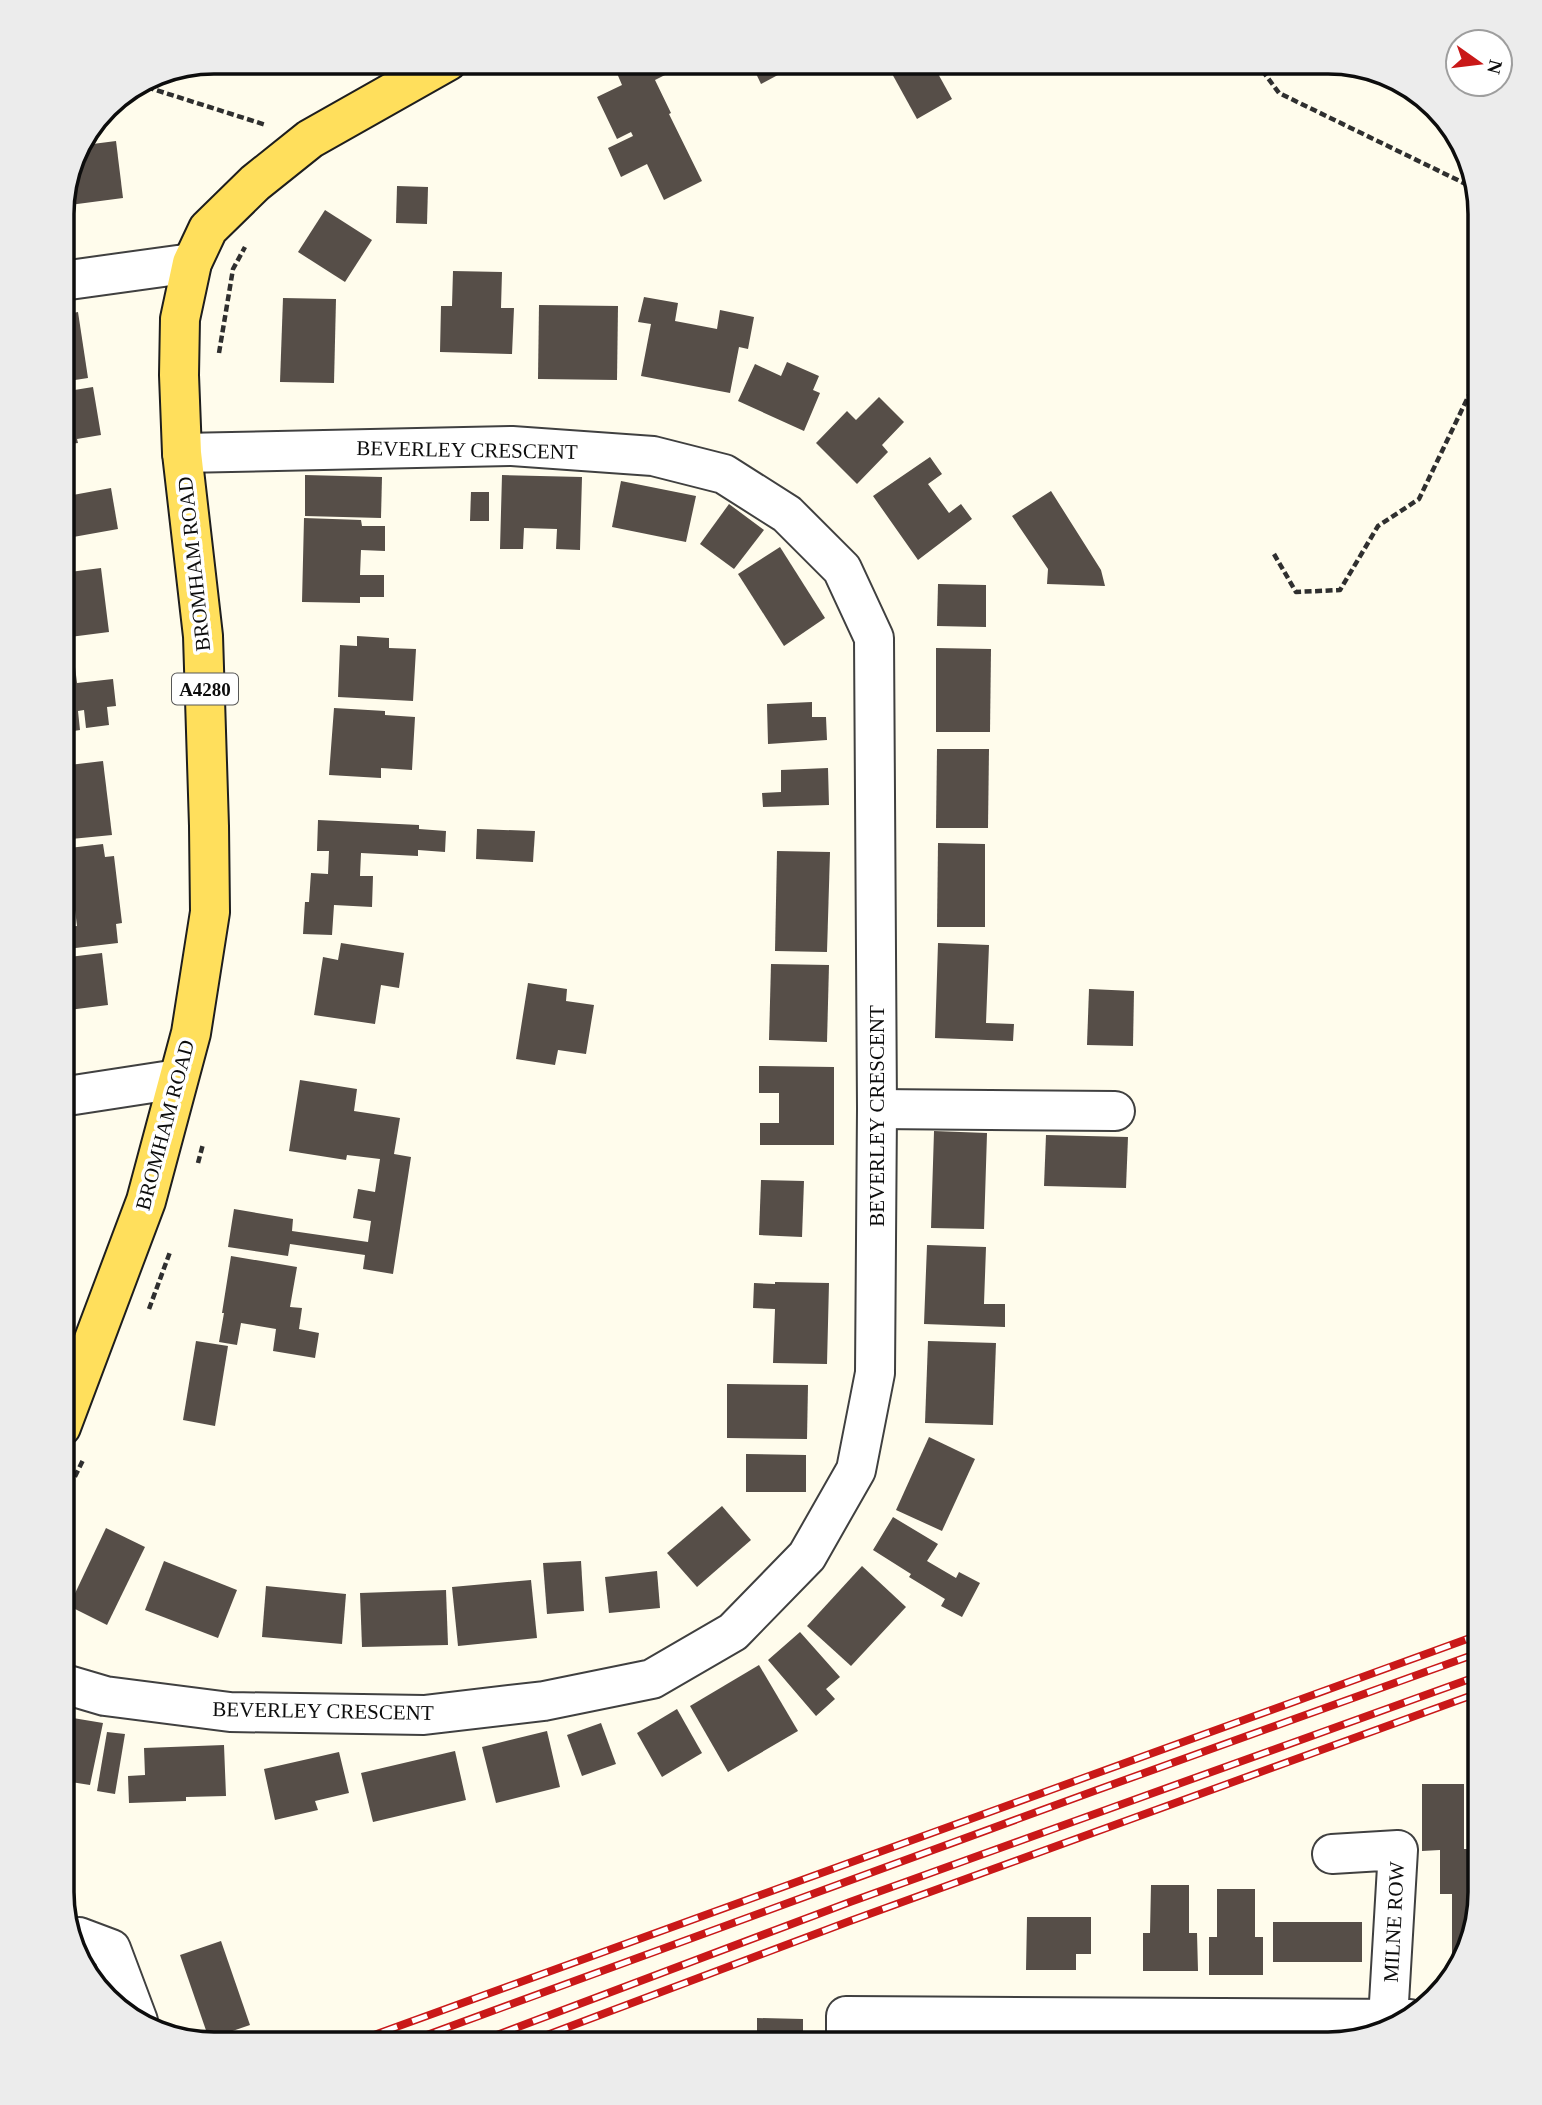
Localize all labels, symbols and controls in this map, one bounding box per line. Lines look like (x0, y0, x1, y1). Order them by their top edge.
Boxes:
north arrow (1444, 28, 1514, 98)
text: N (1483, 58, 1507, 76)
street label: BEVERLEY CRESCENT (356, 436, 578, 464)
street label: BROMHAM ROAD (173, 475, 215, 653)
road number: A4280 (172, 674, 238, 704)
street label: BEVERLEY CRESCENT (865, 1005, 889, 1227)
street label: BROMHAM ROAD (131, 1037, 199, 1213)
street label: BEVERLEY CRESCENT (212, 1697, 434, 1725)
street label: MILNE ROW (1379, 1861, 1409, 1983)

